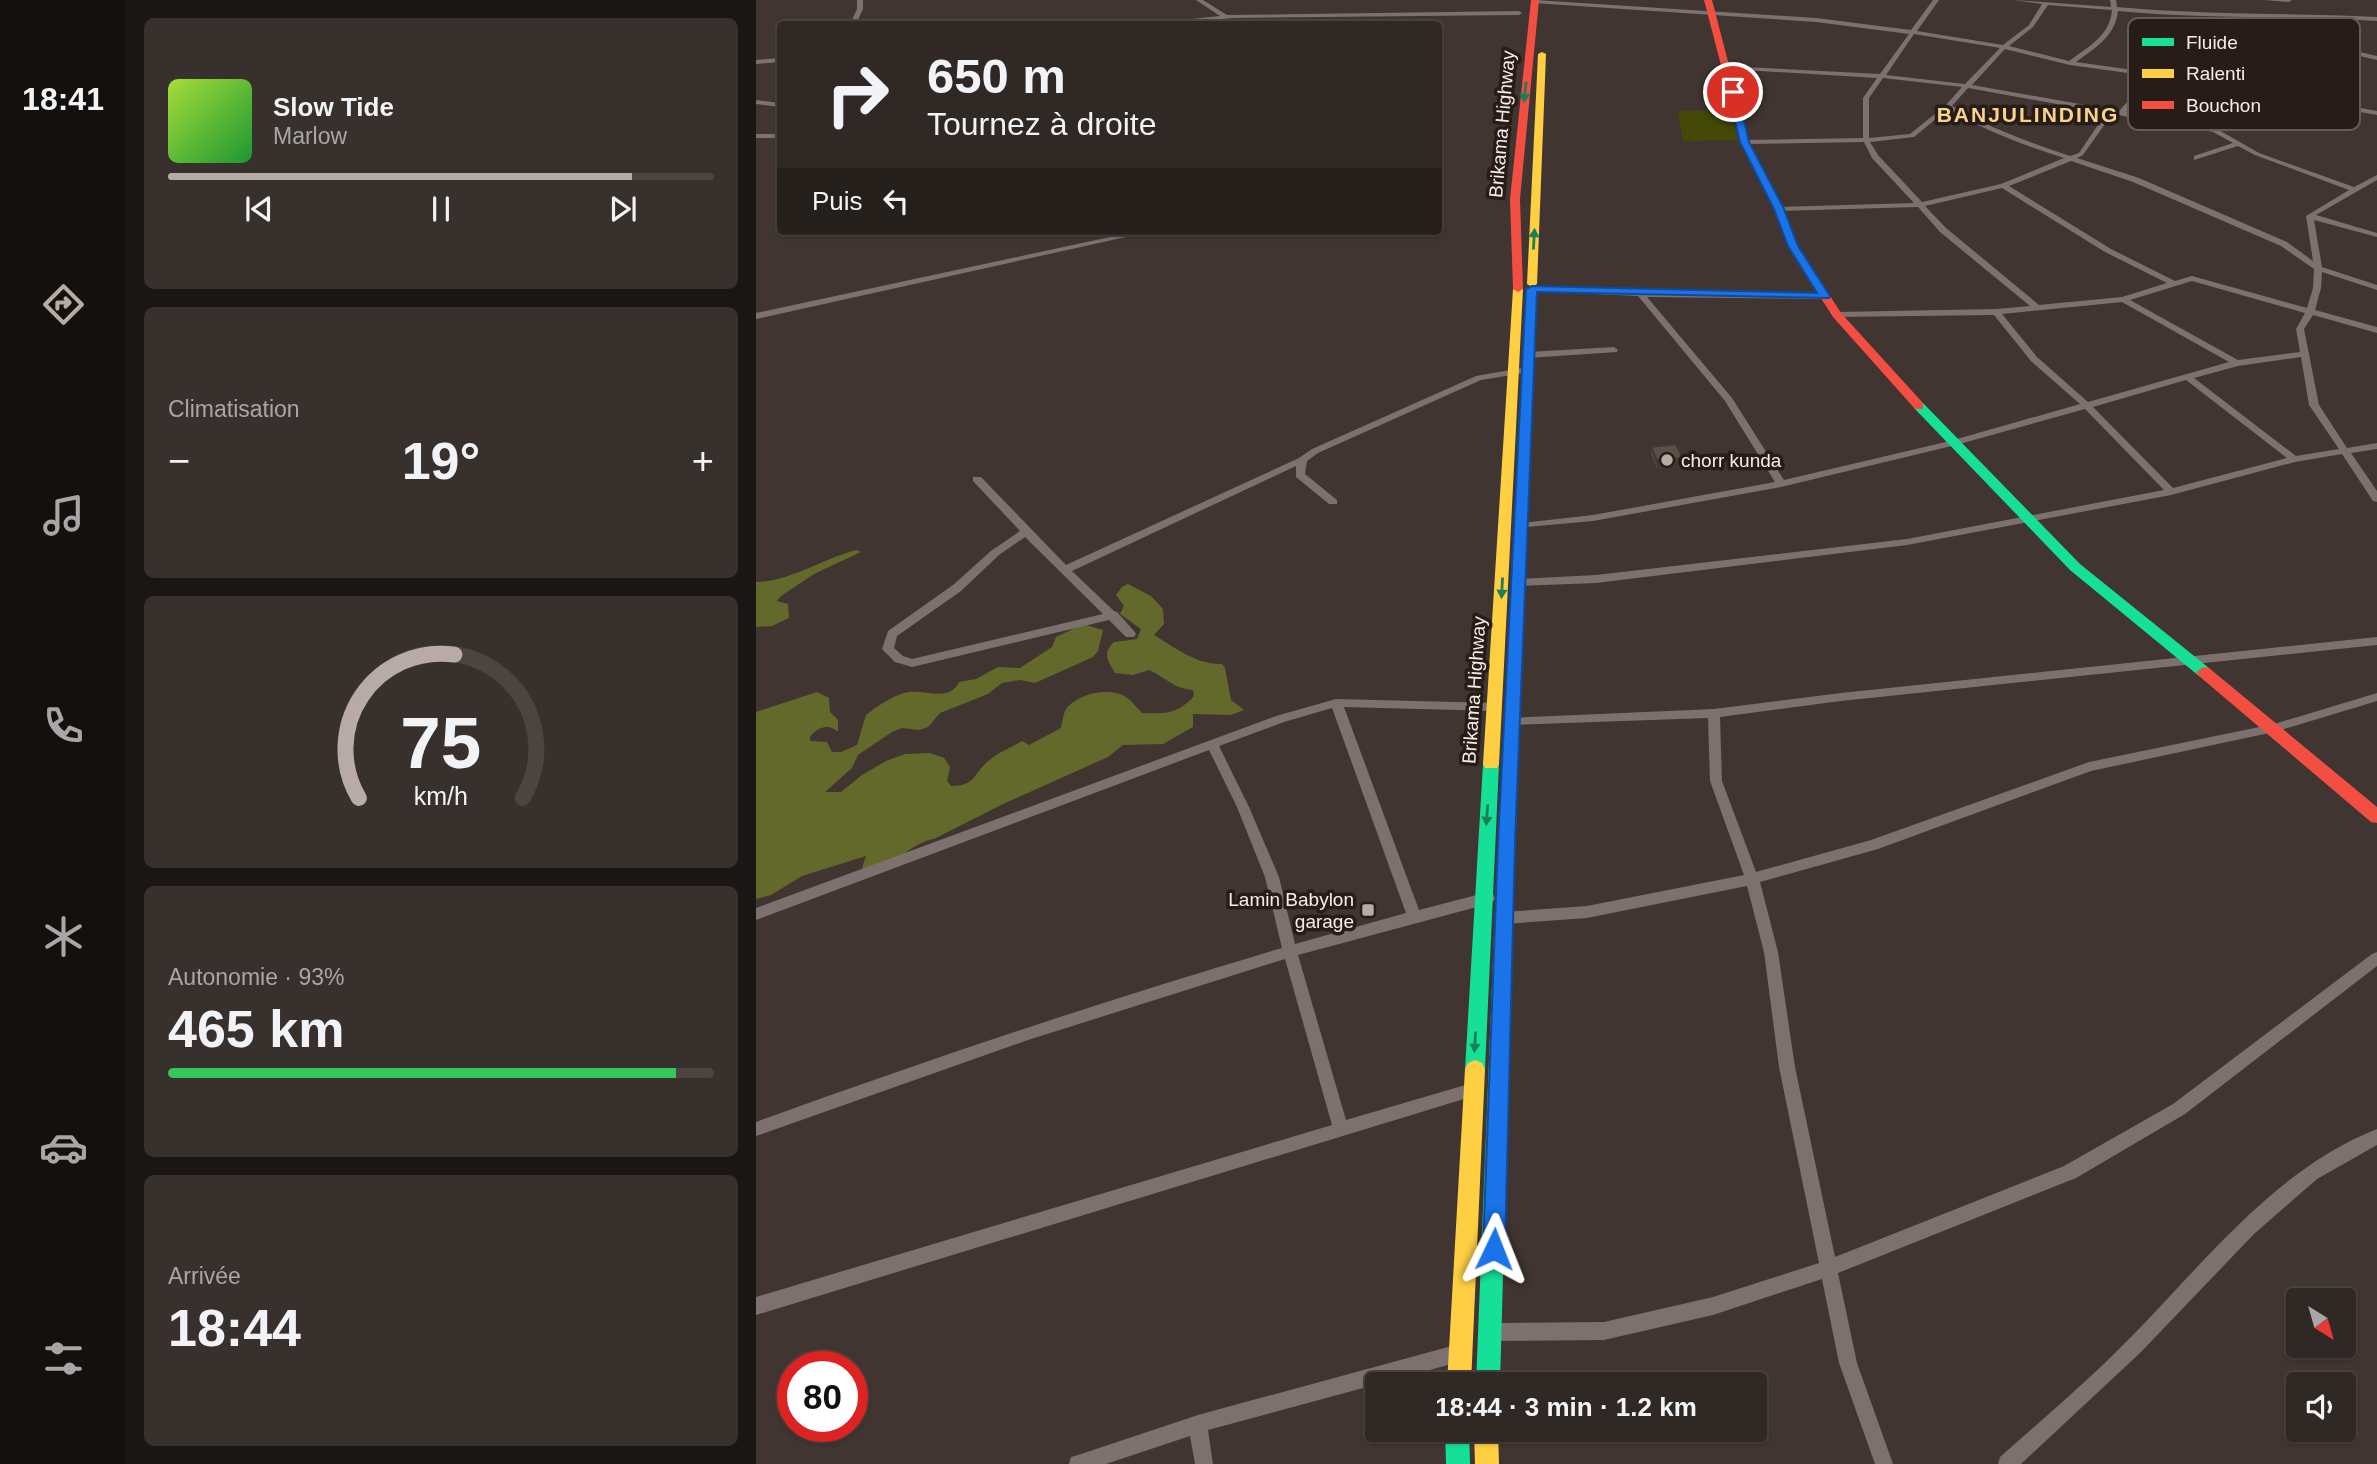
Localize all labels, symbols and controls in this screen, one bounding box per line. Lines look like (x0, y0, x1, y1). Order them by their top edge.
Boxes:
legend (2128, 18, 2360, 130)
text: Fluide (2186, 32, 2238, 53)
icon: right (812, 49, 903, 140)
text: 650 m (927, 49, 1066, 103)
street label: Brikama Highway (1485, 49, 1519, 199)
pin (1703, 62, 1763, 122)
text: Ralenti (2186, 63, 2245, 84)
icon: arrive (1714, 73, 1752, 111)
text: 18:41 (22, 81, 104, 117)
one-way arrow (1520, 81, 1531, 103)
text: Slow Tide (273, 92, 394, 122)
text: Bouchon (2186, 95, 2261, 116)
district label: BANJULINDING (1937, 103, 2119, 126)
text: Tournez à droite (927, 106, 1156, 142)
text: Marlow (273, 123, 347, 149)
icon: left (877, 182, 915, 220)
text: Puis (812, 186, 863, 216)
icon: previous (240, 190, 278, 228)
icon: pause (422, 190, 460, 228)
icon: next (604, 190, 642, 228)
one-way arrow (1528, 228, 1539, 250)
icon: directions (39, 280, 88, 329)
text: Climatisation (168, 396, 300, 422)
text: 19° (402, 432, 480, 490)
text: − (168, 440, 190, 482)
text: + (692, 440, 714, 482)
place label: chorr kunda (1681, 450, 1782, 471)
marker: chorr kunda (1659, 452, 1675, 468)
icon: music (39, 491, 88, 540)
one-way arrow (1496, 577, 1507, 599)
street label: Brikama Highway (1458, 615, 1490, 764)
icon: phone (39, 701, 88, 750)
text: 75 (401, 702, 481, 783)
text: km/h (414, 782, 468, 810)
one-way arrow (1482, 804, 1493, 826)
place label: Lamin Babylon garage (1228, 889, 1354, 932)
marker: Lamin Babylon garage (1360, 902, 1376, 918)
icon: climate (39, 912, 88, 961)
text: Autonomie · 93% (168, 964, 344, 990)
text: 465 km (168, 1000, 344, 1058)
one-way arrow (1469, 1032, 1480, 1054)
icon: car (39, 1123, 88, 1172)
position arrow (1457, 1212, 1531, 1286)
text: Arrivée (168, 1263, 241, 1289)
north arrow (2286, 1288, 2356, 1358)
map controls (2286, 1288, 2356, 1442)
text: 18:44 (168, 1299, 301, 1357)
icon: filters (39, 1334, 88, 1383)
speed limit sign: 80 (777, 1351, 868, 1442)
button: sound (2286, 1372, 2356, 1442)
text: 18:44 · 3 min · 1.2 km (1435, 1392, 1697, 1422)

